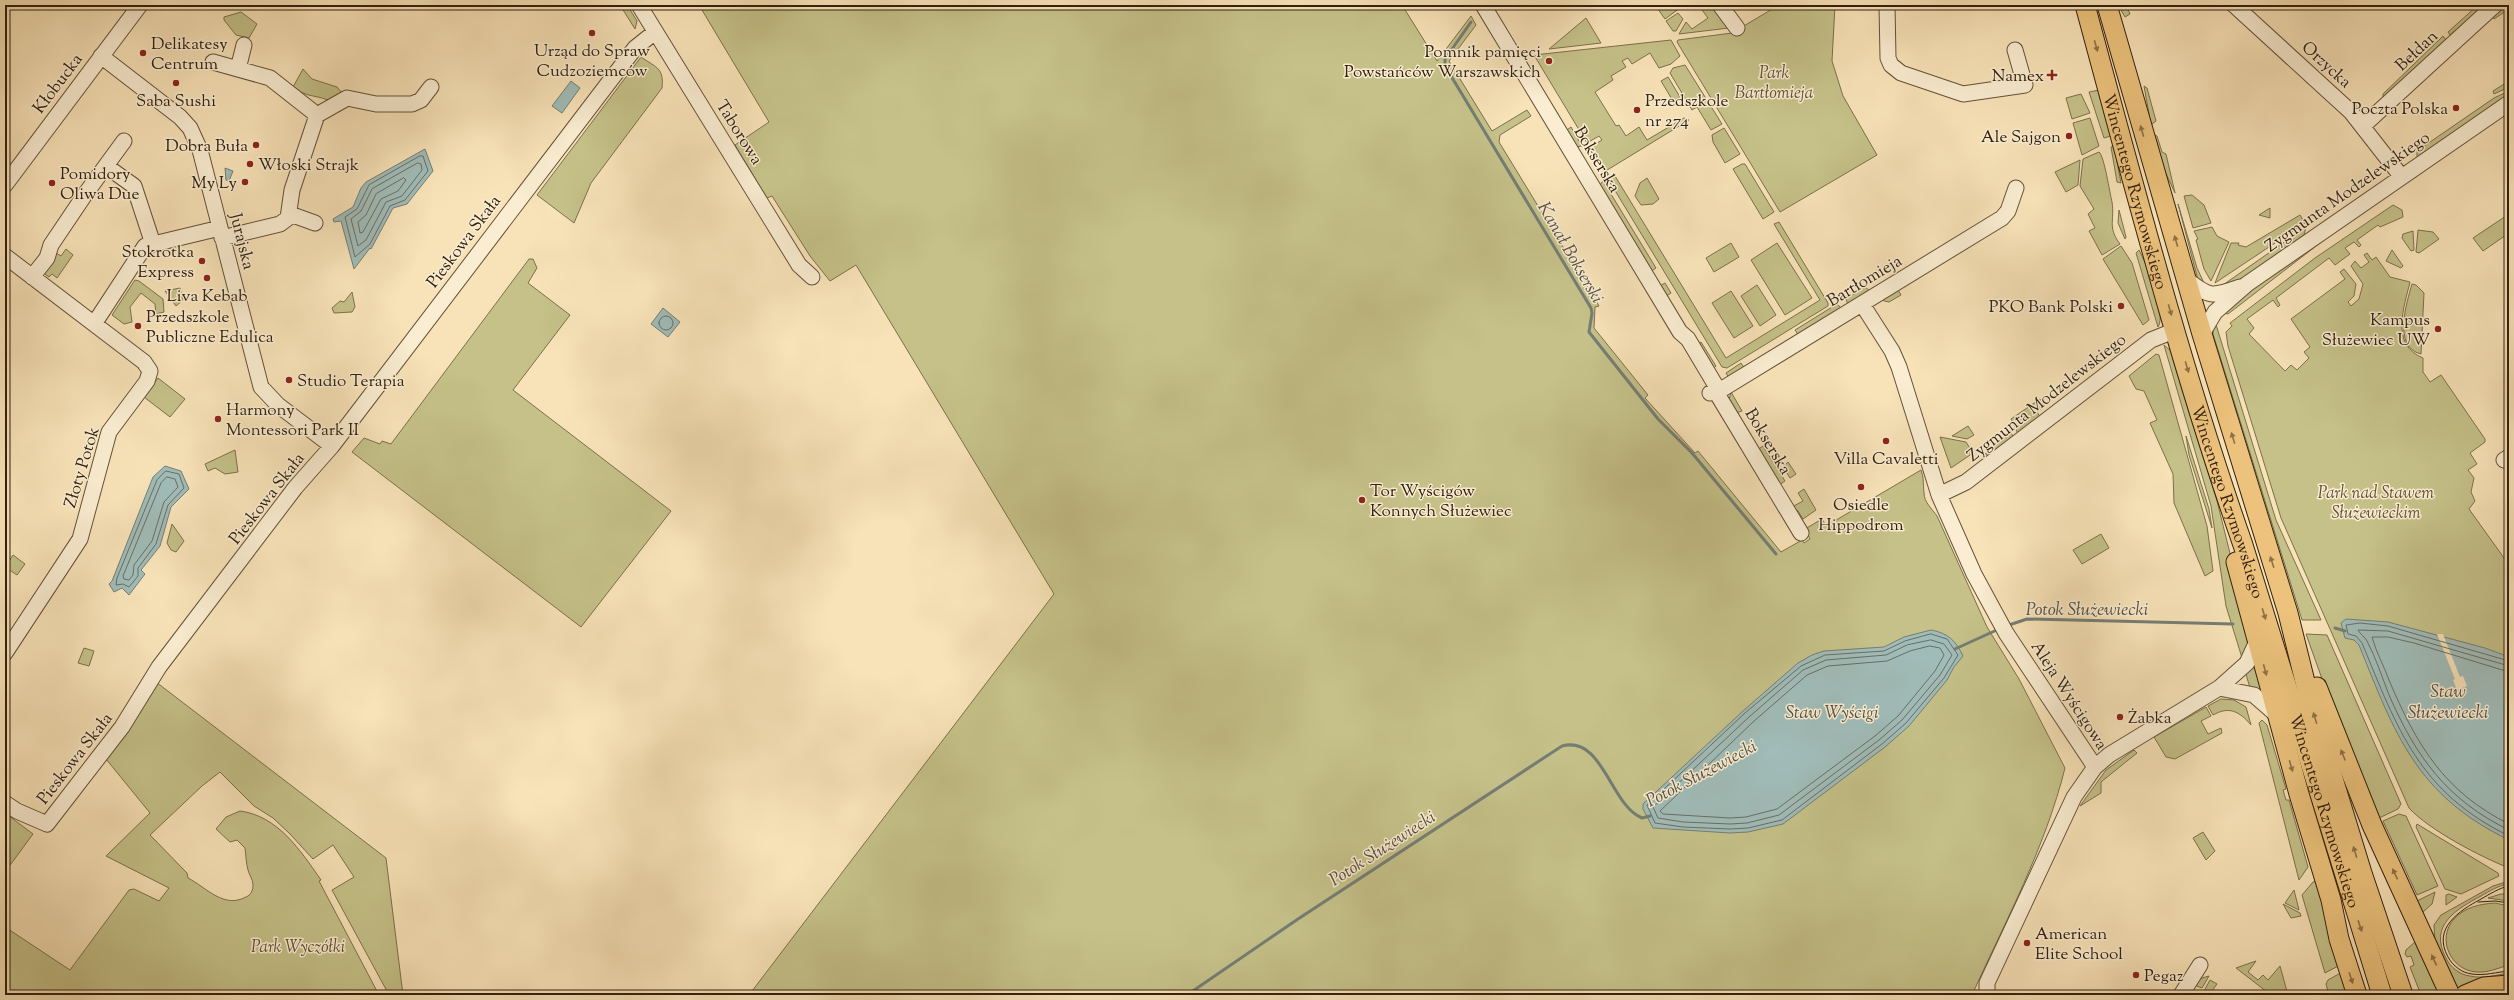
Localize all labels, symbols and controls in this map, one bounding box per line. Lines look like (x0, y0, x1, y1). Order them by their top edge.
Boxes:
street label: Bełdan (2391, 25, 2444, 78)
marker: Urząd do Spraw Cudzoziemców (587, 28, 597, 38)
place label: Delikatesy Centrum (151, 33, 228, 77)
street label: Orzycka (2295, 36, 2356, 95)
place label: Urząd do Spraw Cudzoziemców (534, 40, 650, 84)
one-way arrow (2093, 40, 2099, 52)
place label: Pomnik pamięci Powstańców Warszawskich (1344, 41, 1541, 85)
marker: Delikatesy Centrum (138, 48, 148, 58)
street label: Kłobucka (28, 49, 89, 119)
marker: Pomnik pamięci Powstańców Warszawskich (1544, 56, 1554, 66)
park label: Park Bartłomieja (1735, 62, 1813, 106)
place label: Namex (1992, 65, 2044, 89)
marker: Namex (2047, 70, 2057, 80)
marker: Saba Sushi (171, 78, 181, 88)
place label: Saba Sushi (136, 90, 216, 114)
place label: Przedszkole nr 274 (1645, 90, 1729, 134)
street label: Wincentego Rzymowskiego (2095, 91, 2172, 292)
street label: Taborowa (709, 96, 768, 170)
place label: Poczta Polska (2352, 98, 2448, 122)
marker: Poczta Polska (2451, 103, 2461, 113)
marker: Przedszkole nr 274 (1632, 105, 1642, 115)
street label: Bokserska (1567, 122, 1626, 198)
one-way arrow (2139, 125, 2145, 137)
place label: Ale Sajgon (1981, 126, 2061, 150)
street label: Zygmunta Modzelewskiego (2261, 127, 2435, 259)
marker: Ale Sajgon (2064, 131, 2074, 141)
place label: Dobra Buła (165, 135, 248, 159)
marker: Dobra Buła (251, 140, 261, 150)
place label: Włoski Strajk (258, 154, 359, 178)
marker: Włoski Strajk (245, 159, 255, 169)
place label: Pomidory Oliwa Due (60, 163, 139, 207)
place label: My Ly (191, 172, 238, 196)
marker: My Ly (240, 177, 250, 187)
marker: Pomidory Oliwa Due (47, 178, 57, 188)
street label: Pieskowa Skała (422, 191, 508, 294)
water label: Kanał Bokserski (1530, 197, 1609, 309)
street label: Jurajska (222, 210, 260, 272)
one-way arrow (2172, 235, 2178, 247)
place label: Stokrotka Express (121, 241, 194, 285)
street label: Bartłomieja (1823, 250, 1907, 314)
marker: Stokrotka Express (197, 256, 207, 266)
marker: Liva Kebab (202, 273, 212, 283)
place label: Liva Kebab (167, 285, 247, 309)
place label: PKO Bank Polski (1989, 296, 2113, 320)
marker: PKO Bank Polski (2116, 301, 2126, 311)
one-way arrow (2167, 305, 2173, 317)
place label: Przedszkole Publiczne Edulica (146, 306, 274, 350)
place label: Kampus Służewiec UW (2322, 309, 2430, 353)
marker: Przedszkole Publiczne Edulica (133, 321, 143, 331)
marker: Kampus Służewiec UW (2433, 324, 2443, 334)
street label: Zygmunta Modzelewskiego (1963, 329, 2132, 468)
one-way arrow (2184, 362, 2190, 374)
place label: Studio Terapia (297, 370, 405, 394)
marker: Studio Terapia (284, 375, 294, 385)
place label: Harmony Montessori Park II (226, 399, 359, 443)
street label: Wincentego Rzymowskiego (2184, 403, 2269, 602)
street label: Bokserska (1738, 404, 1797, 480)
marker: Harmony Montessori Park II (213, 414, 223, 424)
street label: Złoty Potok (59, 424, 107, 511)
one-way arrow (2230, 432, 2236, 444)
marker: Villa Cavaletti (1881, 436, 1891, 446)
street label: Pieskowa Skała (224, 448, 311, 550)
place label: Villa Cavaletti (1833, 448, 1939, 472)
place label: Tor Wyścigów Konnych Służewiec (1370, 480, 1512, 524)
marker: Osiedle Hippodrom (1856, 482, 1866, 492)
park label: Park nad Stawem Służewieckim (2318, 482, 2434, 526)
place label: Osiedle Hippodrom (1818, 494, 1904, 538)
marker: Tor Wyścigów Konnych Służewiec (1357, 495, 1367, 505)
one-way arrow (2269, 556, 2275, 568)
water label: Potok Służewiecki (2026, 598, 2148, 624)
one-way arrow (2261, 609, 2267, 621)
street label: Aleja Wyścigowa (2024, 637, 2113, 755)
one-way arrow (2262, 664, 2268, 676)
water label: Staw Służewiecki (2408, 680, 2488, 727)
water label: Staw Wyścigi (1785, 701, 1879, 727)
place label: Żabka (2128, 707, 2172, 731)
street label: Pieskowa Skała (32, 708, 119, 810)
street label: Wincentego Rzymowskiego (2282, 711, 2364, 911)
marker: Żabka (2115, 712, 2125, 722)
one-way arrow (2312, 712, 2318, 724)
water label: Potok Służewiecki (1642, 735, 1762, 815)
one-way arrow (2340, 748, 2346, 760)
one-way arrow (2288, 760, 2294, 772)
water label: Potok Służewiecki (1325, 805, 1441, 894)
one-way arrow (2352, 845, 2358, 857)
one-way arrow (2391, 868, 2397, 880)
one-way arrow (2357, 920, 2363, 932)
place label: American Elite School (2035, 923, 2123, 967)
park label: Park Wyczółki (251, 936, 345, 960)
marker: American Elite School (2022, 938, 2032, 948)
one-way arrow (2431, 954, 2437, 965)
place label: Pegaz (2144, 965, 2183, 989)
marker: Pegaz (2131, 970, 2141, 980)
one-way arrow (2348, 973, 2354, 985)

